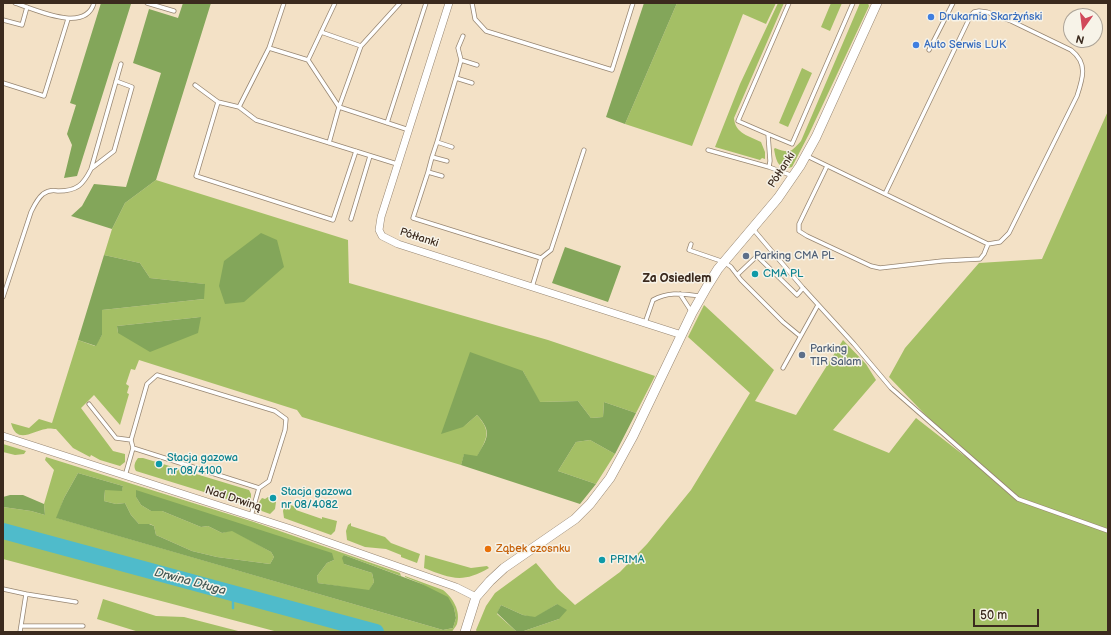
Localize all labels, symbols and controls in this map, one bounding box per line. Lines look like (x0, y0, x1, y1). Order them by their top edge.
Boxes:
north arrow (1063, 8, 1103, 48)
place label: Drukarnia Skarżyński (939, 10, 1042, 24)
marker: Drukarnia Skarżyński (926, 12, 936, 22)
text: N (1075, 32, 1086, 46)
place label: Auto Serwis LUK (924, 38, 1006, 52)
marker: Auto Serwis LUK (911, 40, 921, 50)
street label: Półłanki (766, 150, 798, 190)
street label: Półłanki (398, 226, 440, 250)
place label: Parking CMA PL (754, 249, 834, 263)
marker: Parking CMA PL (741, 251, 751, 261)
place label: CMA PL (763, 267, 803, 281)
marker: CMA PL (750, 269, 760, 279)
district label: Za Osiedlem (643, 272, 711, 286)
place label: Parking TIR Salam (810, 342, 861, 368)
marker: Parking TIR Salam (797, 350, 807, 360)
place label: Stacja gazowa nr 08/4100 (167, 451, 238, 477)
marker: Stacja gazowa nr 08/4100 (154, 459, 164, 469)
street label: Nad Drwiną (203, 484, 263, 514)
place label: Stacja gazowa nr 08/4082 (281, 485, 352, 511)
marker: Stacja gazowa nr 08/4082 (268, 493, 278, 503)
place label: Ząbek czosnku (496, 542, 570, 556)
marker: Ząbek czosnku (483, 544, 493, 554)
place label: PRIMA (610, 553, 644, 567)
marker: PRIMA (597, 555, 607, 565)
water label: Drwina Długa (153, 566, 227, 598)
scale bar (975, 601, 1041, 627)
text: 50 m (980, 608, 1007, 623)

